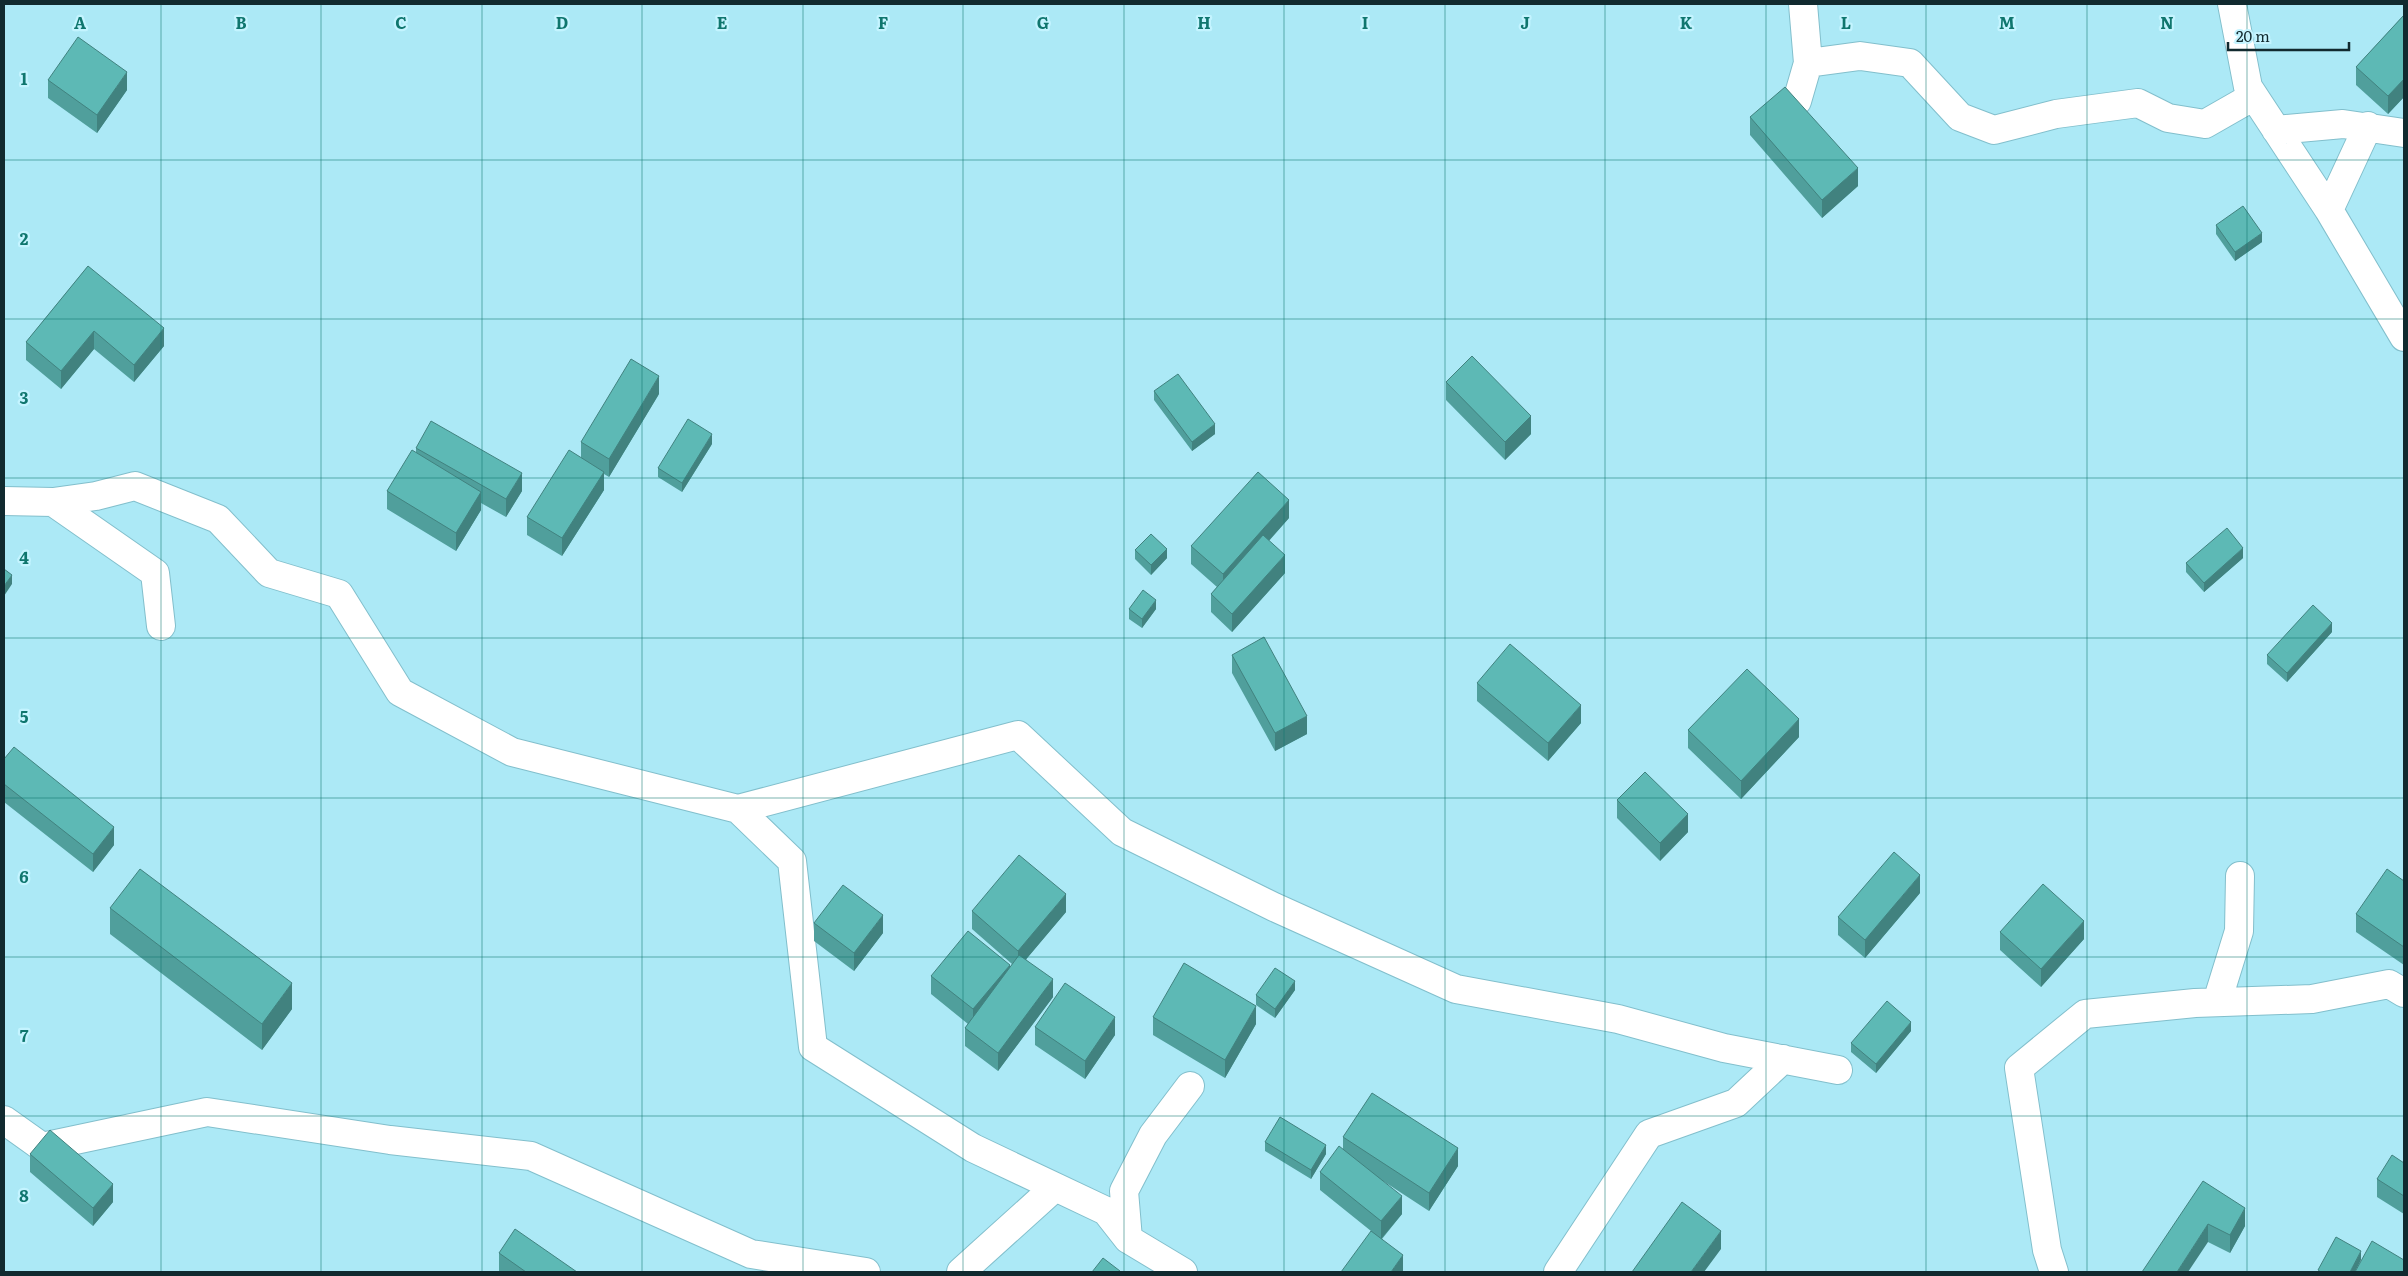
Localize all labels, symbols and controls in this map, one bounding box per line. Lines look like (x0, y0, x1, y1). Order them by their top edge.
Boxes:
text: A (74, 10, 86, 34)
text: B (235, 10, 247, 34)
text: C (395, 10, 407, 34)
text: D (556, 10, 568, 34)
text: E (717, 10, 728, 34)
text: F (878, 10, 888, 34)
text: G (1037, 10, 1049, 34)
text: H (1197, 10, 1211, 34)
text: I (1362, 10, 1368, 34)
text: J (1520, 10, 1530, 34)
text: K (1680, 10, 1693, 34)
text: L (1841, 10, 1851, 34)
text: M (1999, 10, 2015, 34)
text: N (2160, 10, 2174, 34)
scale bar (2228, 20, 2349, 52)
text: 20 m (2236, 24, 2270, 47)
text: 1 (21, 66, 28, 90)
text: 2 (20, 226, 29, 250)
text: 3 (20, 385, 29, 409)
text: 4 (19, 545, 29, 569)
text: 5 (20, 704, 29, 728)
text: 6 (19, 864, 29, 888)
text: 7 (20, 1023, 29, 1047)
text: 8 (19, 1183, 29, 1207)

